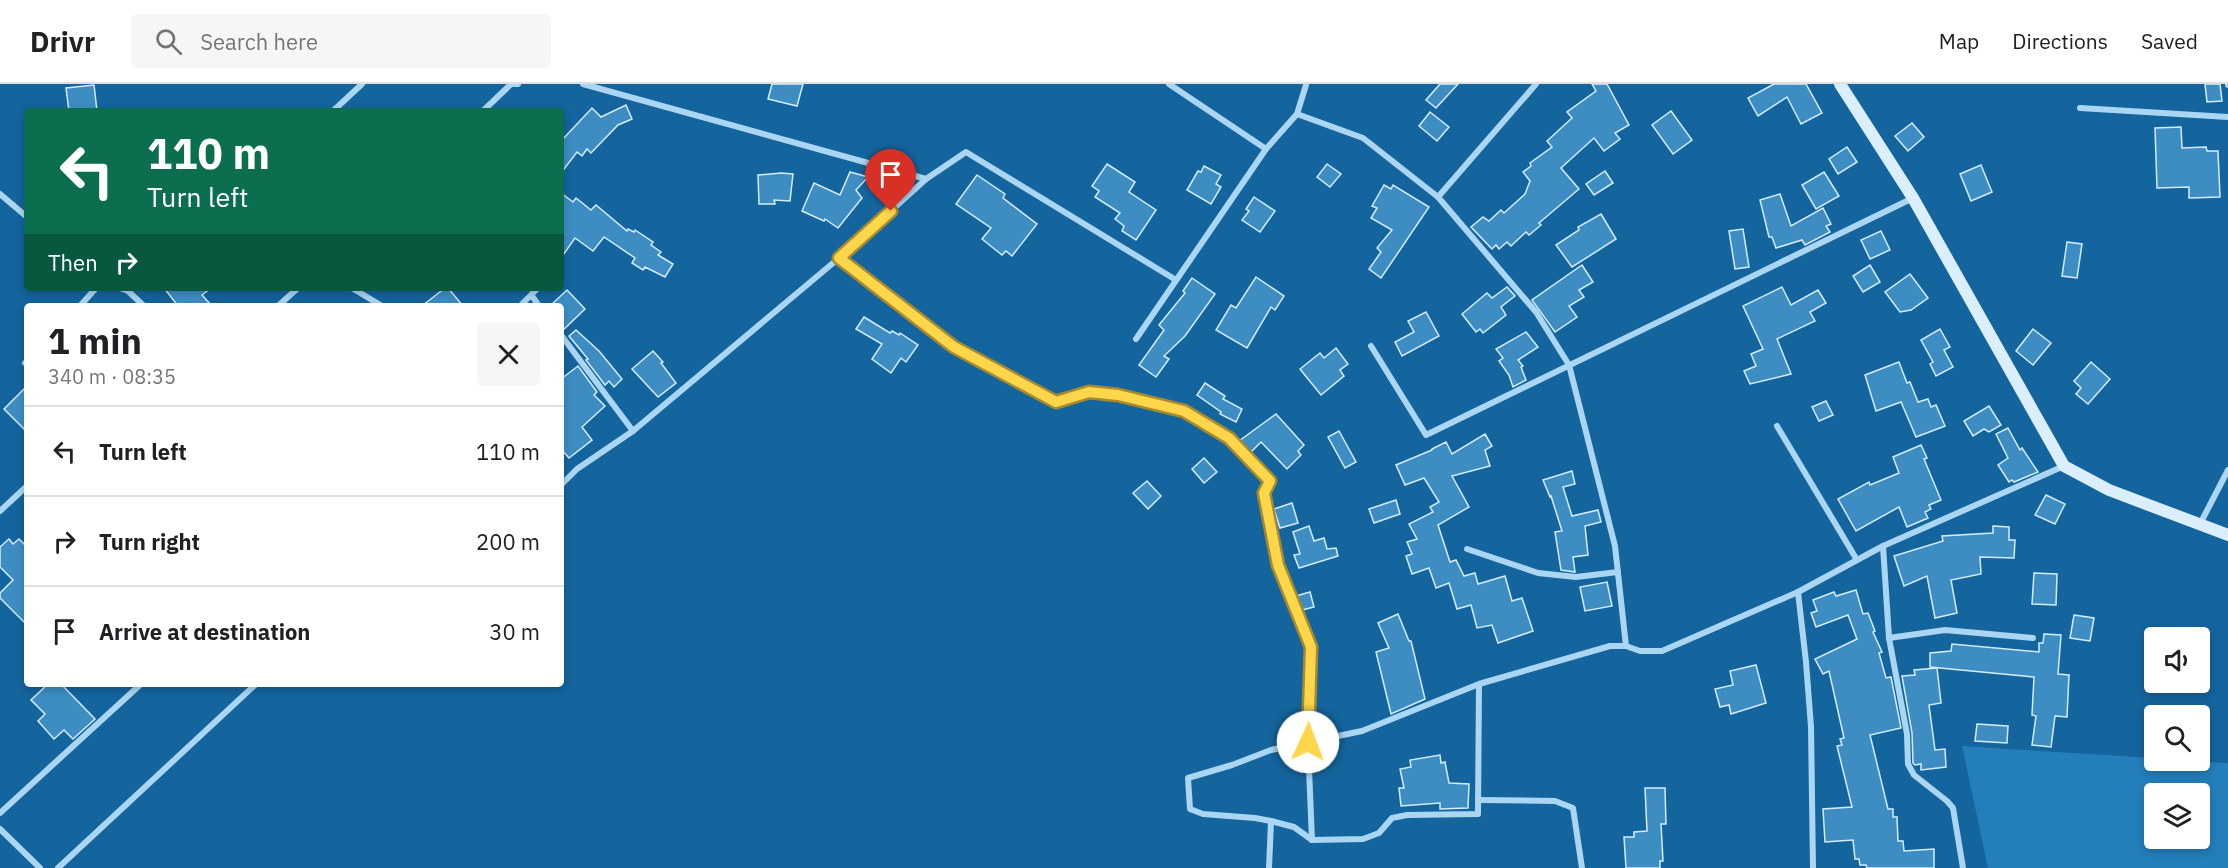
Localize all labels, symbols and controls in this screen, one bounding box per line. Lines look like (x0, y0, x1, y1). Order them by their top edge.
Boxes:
search box (131, 14, 551, 68)
text: Drivr (30, 23, 95, 60)
icon: search (152, 25, 185, 58)
text: Search here (200, 27, 318, 56)
text: Map (1939, 27, 1979, 55)
text: Directions (2012, 27, 2108, 55)
text: Saved (2141, 27, 2198, 55)
text: 110 m (147, 126, 270, 181)
icon: left (48, 132, 126, 210)
pin (865, 149, 916, 211)
icon: arrive (874, 158, 907, 191)
text: Turn left (147, 179, 248, 214)
icon: right (110, 246, 143, 279)
text: Then (48, 248, 98, 277)
text: 1 min (48, 317, 142, 364)
button: close (477, 323, 540, 386)
text: 340 m · 08:35 (48, 363, 176, 390)
icon: left (48, 435, 81, 468)
text: Turn left (99, 437, 187, 466)
text: 110 m (476, 437, 540, 466)
icon: right (48, 525, 81, 558)
text: Turn right (99, 527, 200, 556)
text: 200 m (476, 527, 540, 556)
icon: arrive (48, 615, 81, 648)
text: Arrive at destination (99, 617, 310, 646)
text: 30 m (489, 617, 540, 646)
map controls (2144, 627, 2210, 849)
button: sound (2144, 627, 2210, 693)
button: search (2144, 705, 2210, 771)
position arrow (1276, 710, 1340, 774)
button: layers (2144, 783, 2210, 849)

